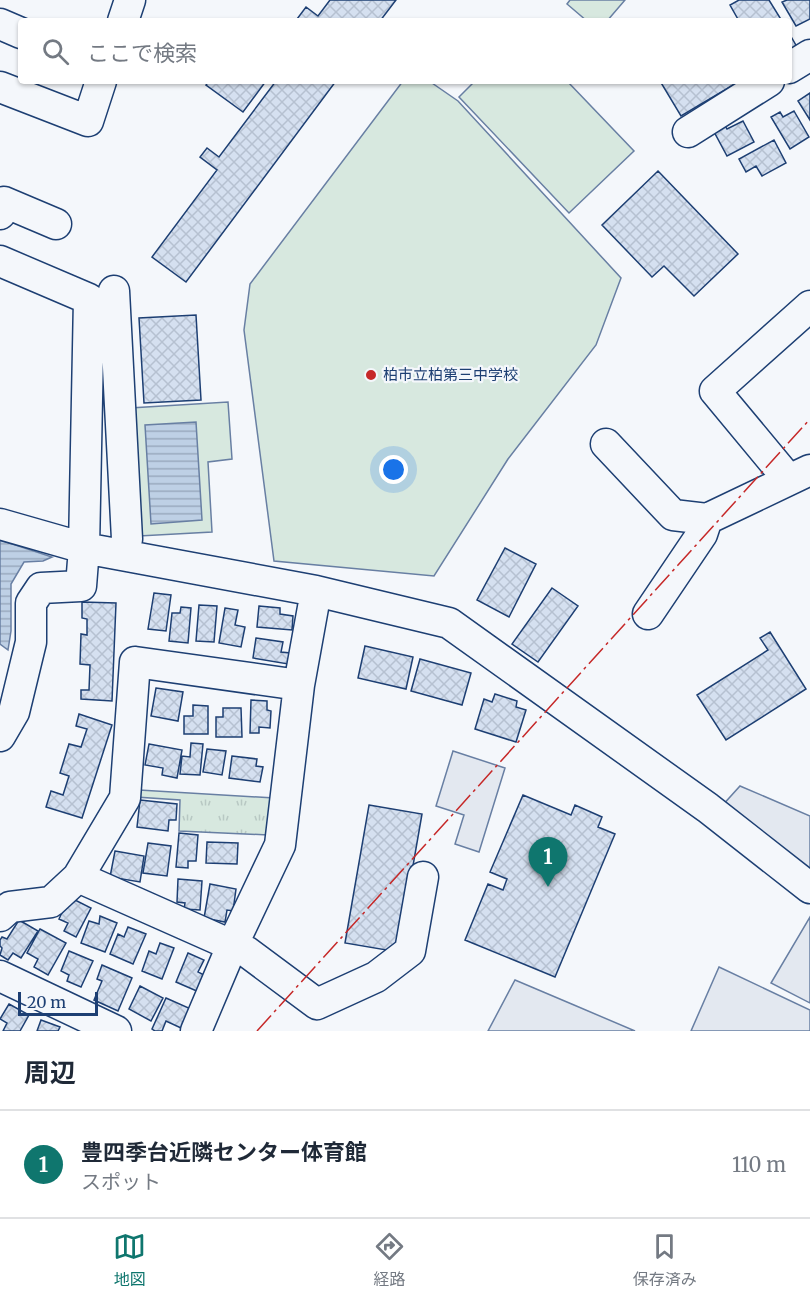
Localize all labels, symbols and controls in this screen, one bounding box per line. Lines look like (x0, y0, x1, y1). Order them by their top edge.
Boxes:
search box (18, 18, 792, 84)
icon: search (39, 35, 72, 68)
text: ここで検索 (87, 39, 197, 67)
place label: 柏市立柏第三中学校 (383, 365, 518, 384)
marker: 柏市立柏第三中学校 (364, 368, 378, 382)
your location (379, 455, 408, 484)
pin: 1 (528, 838, 568, 887)
scale bar (18, 989, 98, 1016)
text: 20 m (27, 992, 66, 1012)
text: 周辺 (24, 1056, 76, 1089)
text: 豊四季台近隣センター体育館 (81, 1138, 367, 1166)
text: 1 (39, 1152, 48, 1177)
text: 110 m (732, 1152, 786, 1177)
text: スポット (81, 1169, 161, 1194)
tab: 地図 (113, 1230, 146, 1290)
tab: 経路 (373, 1230, 406, 1290)
tab: 保存済み (633, 1230, 697, 1290)

